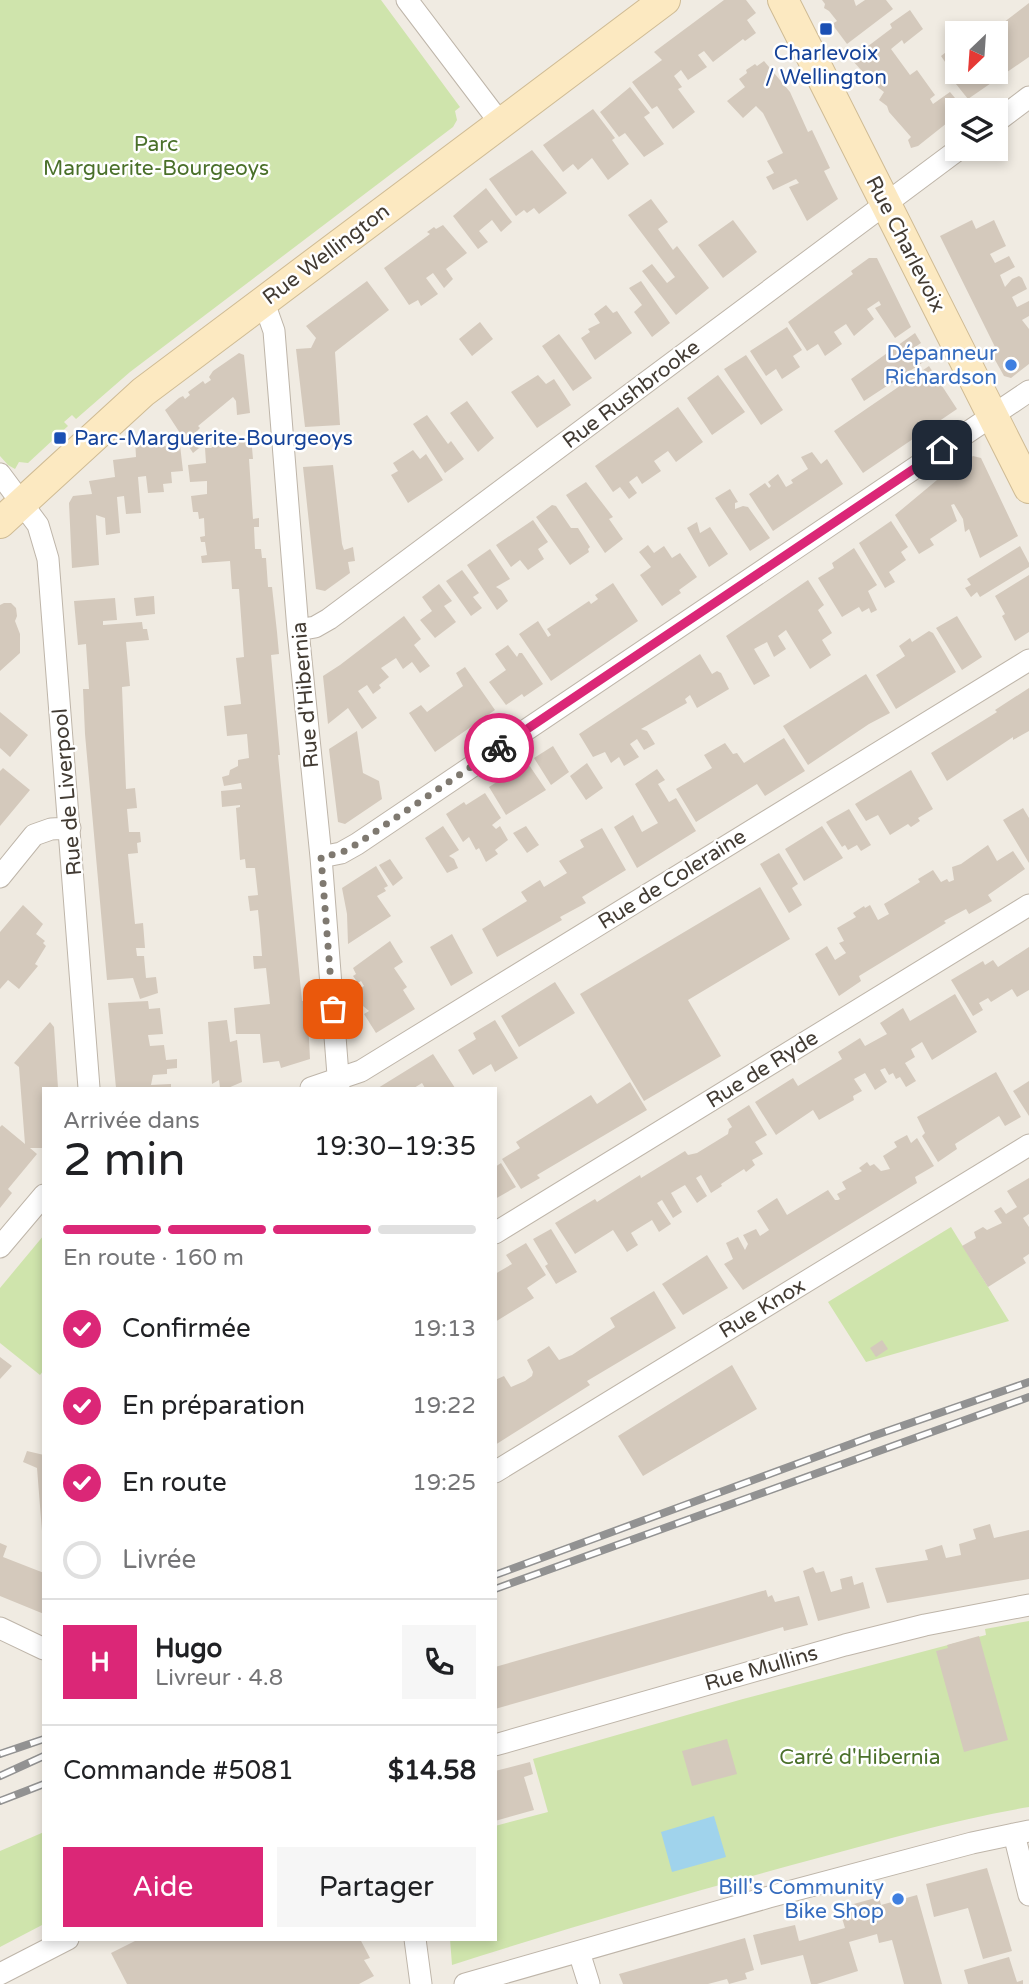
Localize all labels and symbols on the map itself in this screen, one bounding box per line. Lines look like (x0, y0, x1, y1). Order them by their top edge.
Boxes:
marker: Charlevoix / Wellington (818, 21, 834, 37)
north arrow (945, 21, 1008, 84)
place label: Charlevoix / Wellington (765, 41, 887, 90)
park label: Parc Marguerite-Bourgeoys (43, 132, 269, 181)
street label: Rue Charlevoix (860, 172, 951, 317)
street label: Rue Wellington (258, 199, 395, 310)
street label: Rue Rushbrooke (558, 335, 705, 454)
place label: Dépanneur Richardson (884, 341, 997, 390)
marker: Dépanneur Richardson (1003, 357, 1019, 373)
pin (912, 420, 972, 480)
place label: Parc-Marguerite-Bourgeoys (74, 426, 353, 451)
marker: Parc-Marguerite-Bourgeoys (52, 430, 68, 446)
street label: Rue d'Hibernia (287, 621, 324, 769)
street label: Rue de Liverpool (48, 707, 87, 877)
courier (464, 713, 534, 783)
street label: Rue de Coleraine (594, 824, 751, 935)
pin (303, 979, 363, 1039)
street label: Rue de Ryde (702, 1025, 823, 1114)
street label: Rue Knox (715, 1273, 810, 1344)
street label: Rue Mullins (702, 1640, 821, 1697)
park label: Carré d'Hibernia (779, 1745, 941, 1770)
place label: Bill's Community Bike Shop (718, 1875, 884, 1924)
marker: Bill's Community Bike Shop (890, 1891, 906, 1907)

